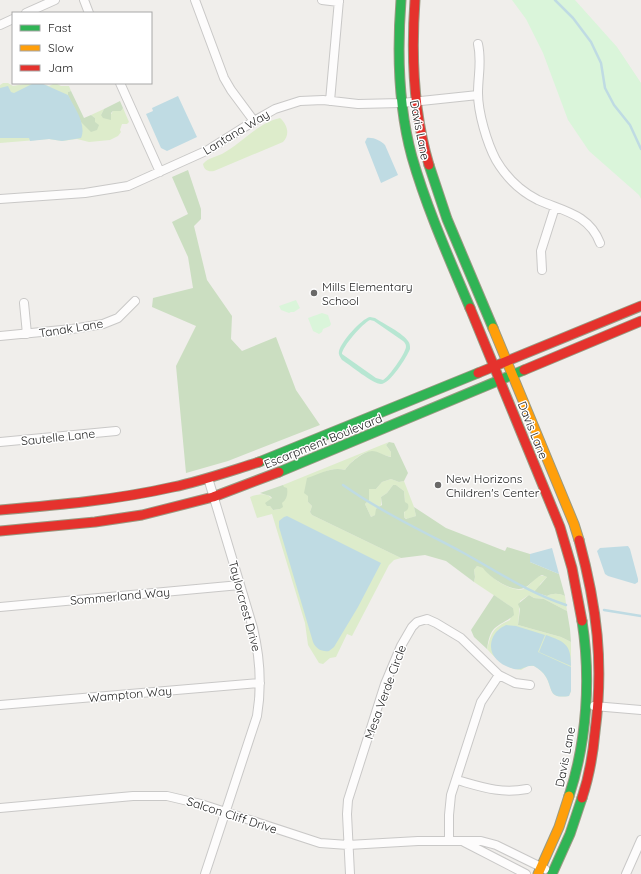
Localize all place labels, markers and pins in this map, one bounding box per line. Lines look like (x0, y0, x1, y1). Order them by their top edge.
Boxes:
place label: Mills Elementary School (322, 279, 413, 308)
marker: Mills Elementary School (309, 288, 319, 298)
place label: New Horizons Children's Center (446, 471, 540, 500)
marker: New Horizons Children's Center (433, 480, 443, 490)

